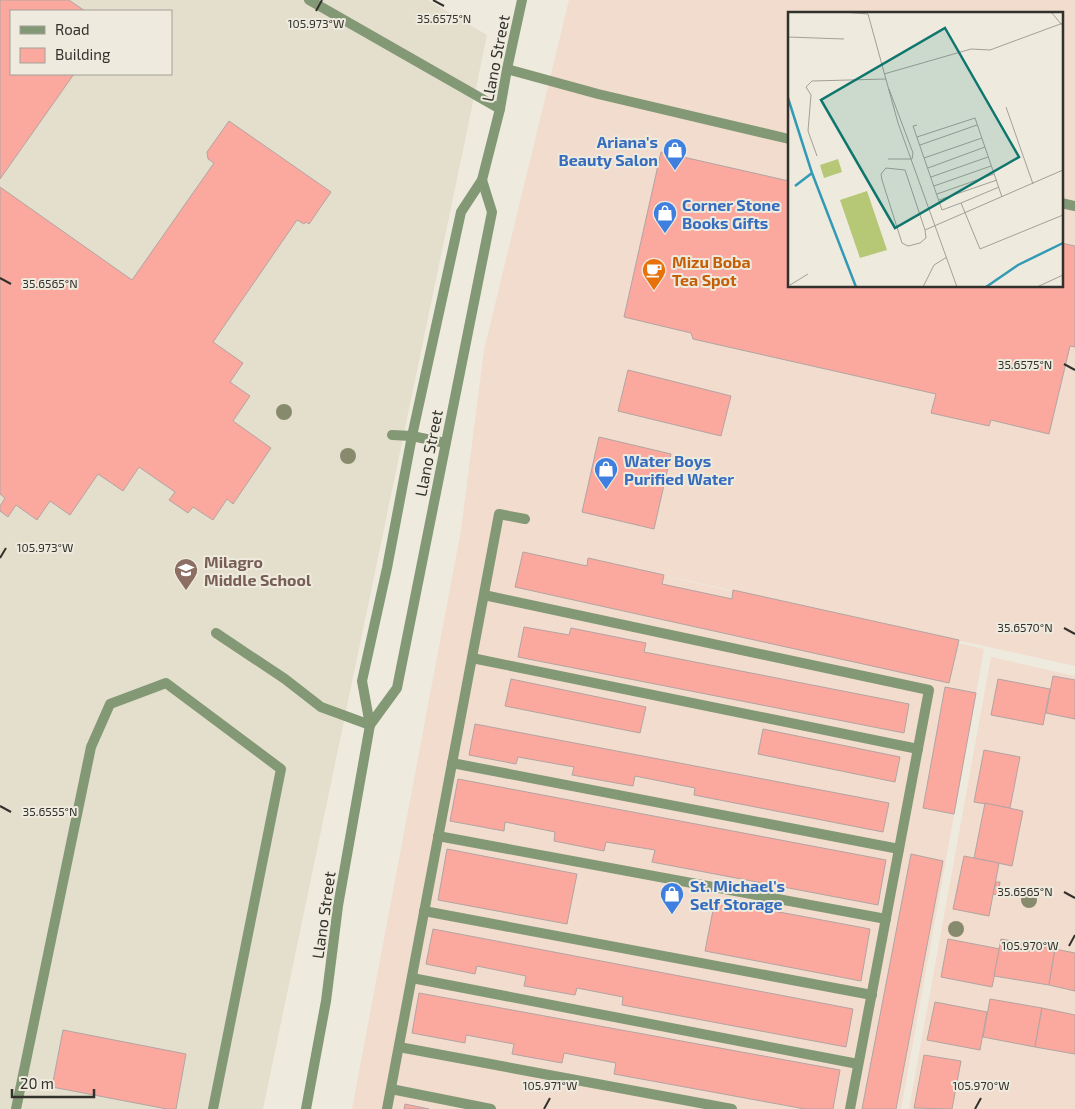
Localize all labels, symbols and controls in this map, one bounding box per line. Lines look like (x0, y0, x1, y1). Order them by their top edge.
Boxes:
legend (10, 10, 172, 75)
text: 35.6575°N (417, 11, 471, 25)
inset map (788, 12, 1062, 288)
street label: Llano Street (477, 13, 513, 103)
text: 105.973°W (288, 16, 344, 30)
text: Road (55, 20, 90, 38)
text: Building (55, 45, 111, 63)
place label: Ariana's Beauty Salon (559, 132, 658, 170)
shop icon: Ariana's Beauty Salon (662, 137, 688, 171)
place label: Corner Stone Books Gifts (682, 195, 780, 232)
shop icon: Corner Stone Books Gifts (652, 200, 678, 234)
place label: Mizu Boba Tea Spot (672, 252, 751, 289)
cafe icon: Mizu Boba Tea Spot (641, 257, 667, 291)
text: 35.6565°N (22, 276, 78, 290)
text: 35.6575°N (998, 357, 1052, 371)
street label: Llano Street (410, 408, 446, 498)
place label: Water Boys Purified Water (624, 451, 734, 488)
shop icon: Water Boys Purified Water (593, 456, 619, 490)
text: 105.973°W (17, 540, 73, 554)
place label: Milagro Middle School (204, 552, 312, 589)
school or university icon: Milagro Middle School (173, 557, 199, 591)
text: 35.6570°N (997, 620, 1053, 634)
text: 35.6555°N (23, 804, 77, 818)
street label: Llano Street (307, 870, 339, 960)
place label: St. Michael's Self Storage (690, 876, 785, 913)
shop icon: St. Michael's Self Storage (659, 881, 685, 915)
text: 35.6565°N (997, 884, 1053, 898)
text: 105.970°W (1001, 938, 1059, 952)
scale bar (12, 1066, 95, 1098)
text: 20 m (20, 1074, 54, 1092)
text: 105.971°W (523, 1078, 577, 1092)
text: 105.970°W (952, 1078, 1010, 1092)

